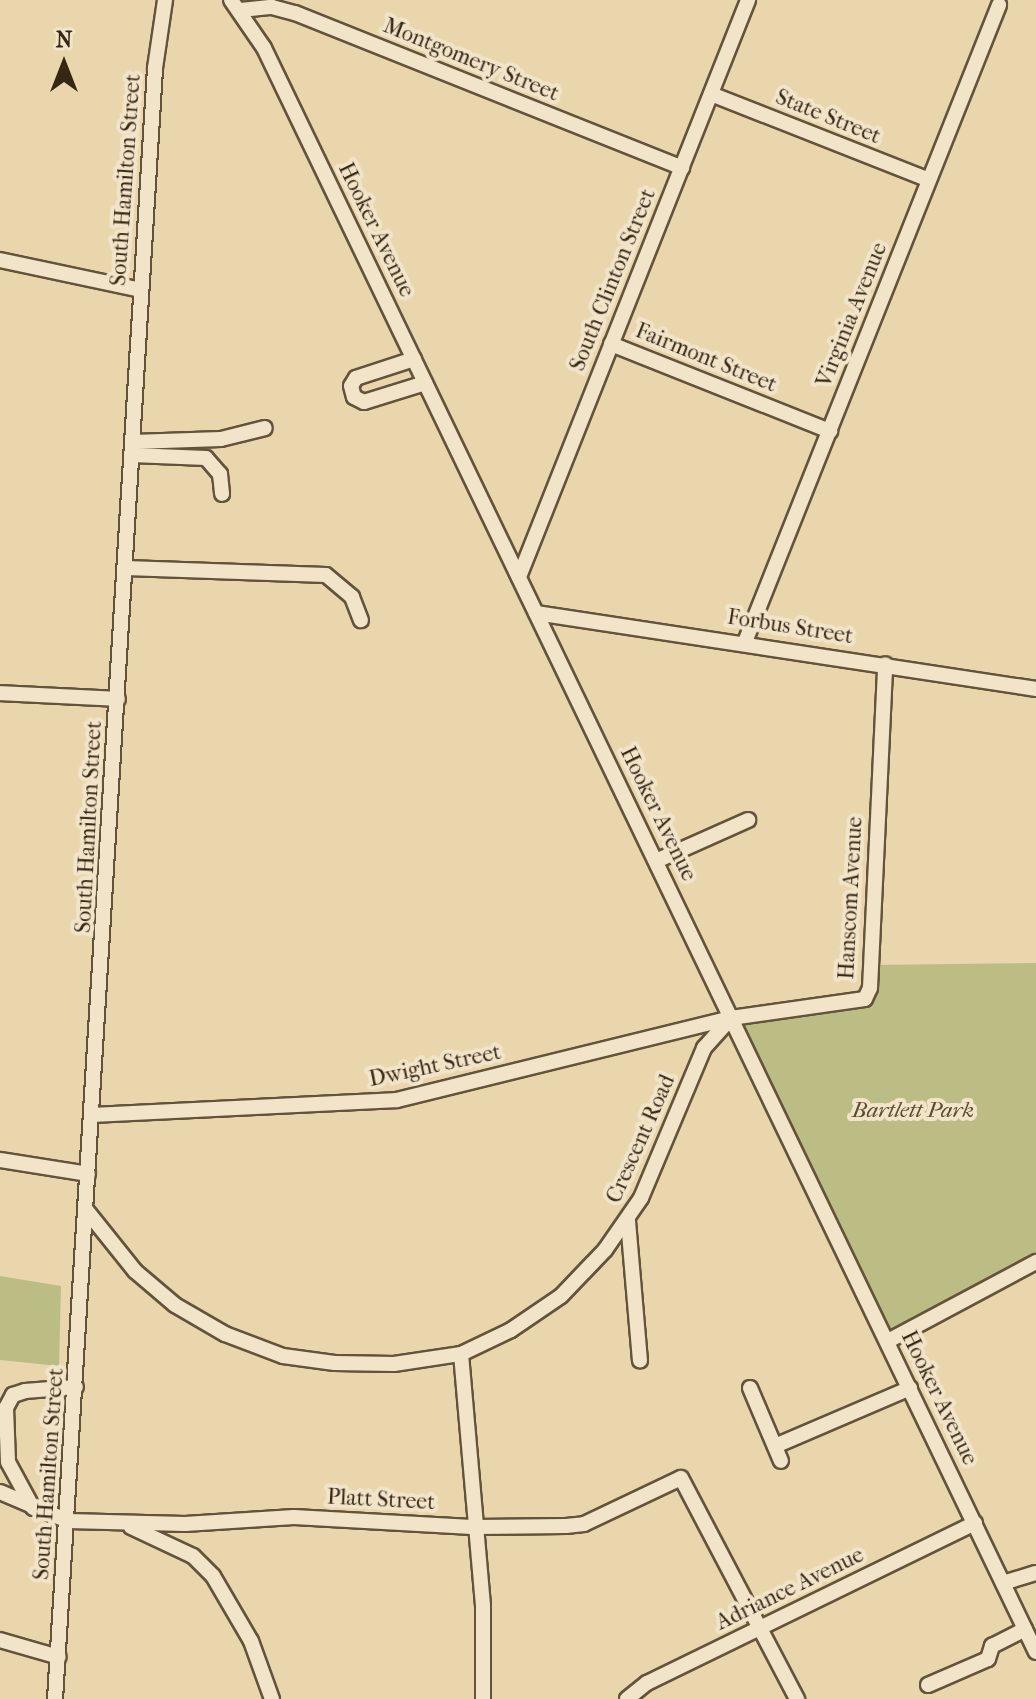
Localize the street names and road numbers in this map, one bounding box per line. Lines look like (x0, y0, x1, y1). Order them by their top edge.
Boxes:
street label: Montgomery Street (379, 13, 563, 107)
street label: South Hamilton Street (105, 73, 147, 287)
street label: State Street (772, 84, 884, 150)
street label: Hooker Avenue (332, 158, 420, 302)
street label: South Clinton Street (564, 185, 662, 375)
street label: Virginia Avenue (811, 239, 893, 391)
street label: Fairmont Street (631, 318, 781, 398)
street label: Forbus Street (725, 604, 855, 650)
street label: South Hamilton Street (70, 720, 108, 934)
street label: Hooker Avenue (614, 742, 702, 886)
street label: Hanscom Avenue (834, 816, 868, 980)
street label: Dwight Street (367, 1039, 503, 1093)
street label: Crescent Road (601, 1071, 681, 1207)
street label: Hooker Avenue (895, 1326, 983, 1470)
street label: South Hamilton Street (28, 1367, 70, 1581)
street label: Platt Street (326, 1484, 436, 1516)
street label: Adriance Avenue (712, 1542, 868, 1636)

